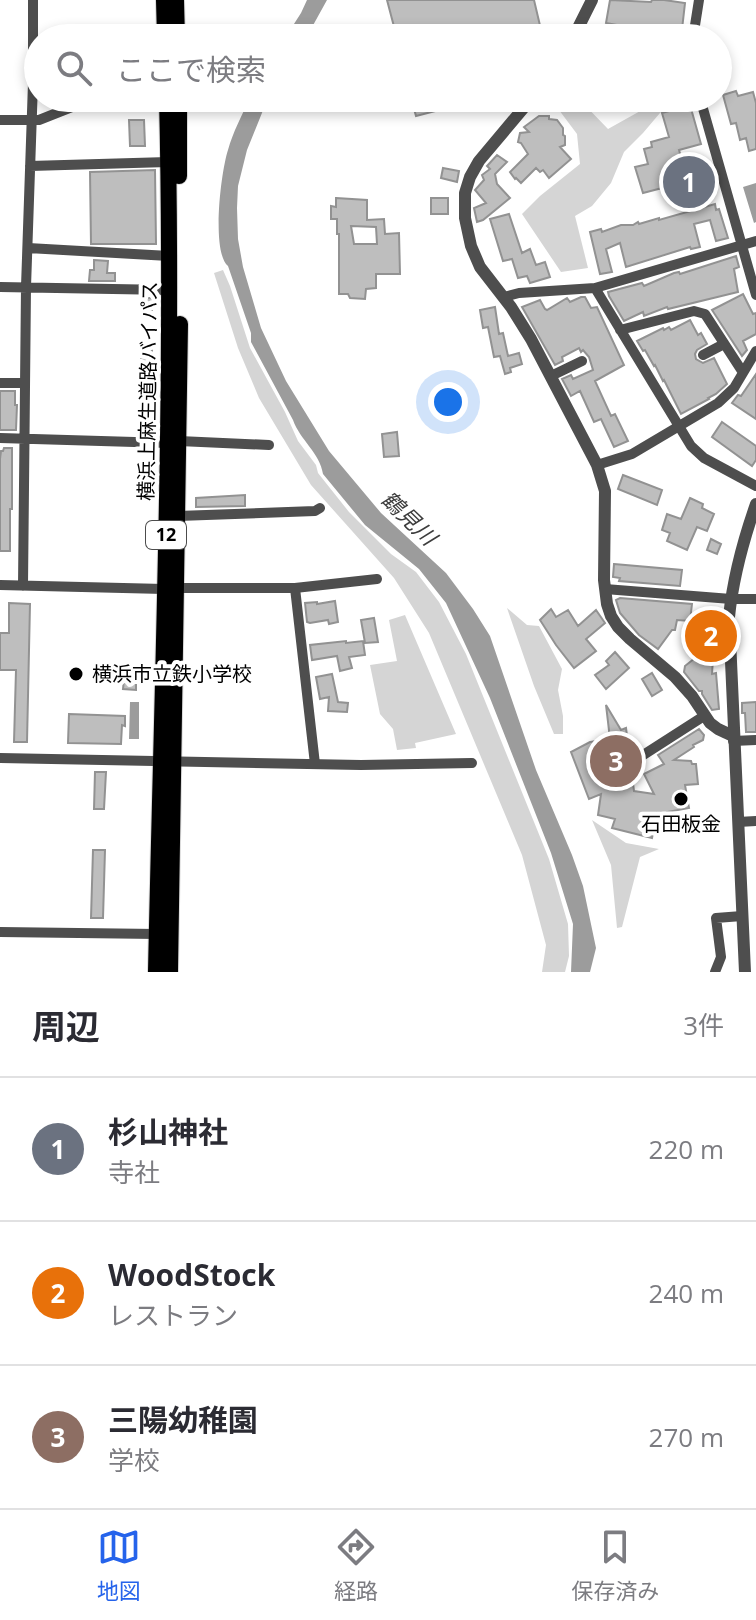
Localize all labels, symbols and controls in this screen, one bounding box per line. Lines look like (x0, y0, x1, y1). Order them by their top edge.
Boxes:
search box (24, 24, 732, 112)
icon: search (52, 46, 96, 90)
text: ここで検索 (116, 49, 266, 90)
pin: 1 (663, 152, 715, 212)
street label: 横浜上麻生道路バイパス (132, 281, 163, 501)
your location (428, 382, 468, 422)
water label: 鶴見川 (376, 484, 445, 552)
road number: 12 (146, 521, 186, 549)
pin: 2 (685, 606, 737, 666)
place label: 横浜市立鉄小学校 (92, 660, 252, 687)
marker: 横浜市立鉄小学校 (67, 665, 85, 683)
pin: 3 (590, 731, 642, 791)
marker: 石田板金 (672, 790, 690, 808)
place label: 石田板金 (641, 810, 721, 837)
text: 周辺 (32, 1003, 100, 1049)
text: 3件 (683, 1007, 724, 1043)
text: 杉山神社 (108, 1111, 228, 1152)
text: 1 (51, 1131, 65, 1167)
text: 220 m (649, 1131, 724, 1167)
text: 寺社 (108, 1154, 160, 1190)
text: WoodStock (108, 1254, 275, 1295)
text: 2 (51, 1275, 65, 1311)
text: 240 m (649, 1275, 724, 1311)
text: レストラン (108, 1297, 238, 1333)
text: 三陽幼稚園 (108, 1399, 258, 1440)
text: 3 (51, 1419, 65, 1455)
text: 270 m (649, 1419, 724, 1455)
text: 学校 (108, 1442, 160, 1478)
tab: 地図 (97, 1525, 141, 1605)
tab: 経路 (334, 1525, 378, 1605)
tab: 保存済み (571, 1525, 659, 1605)

